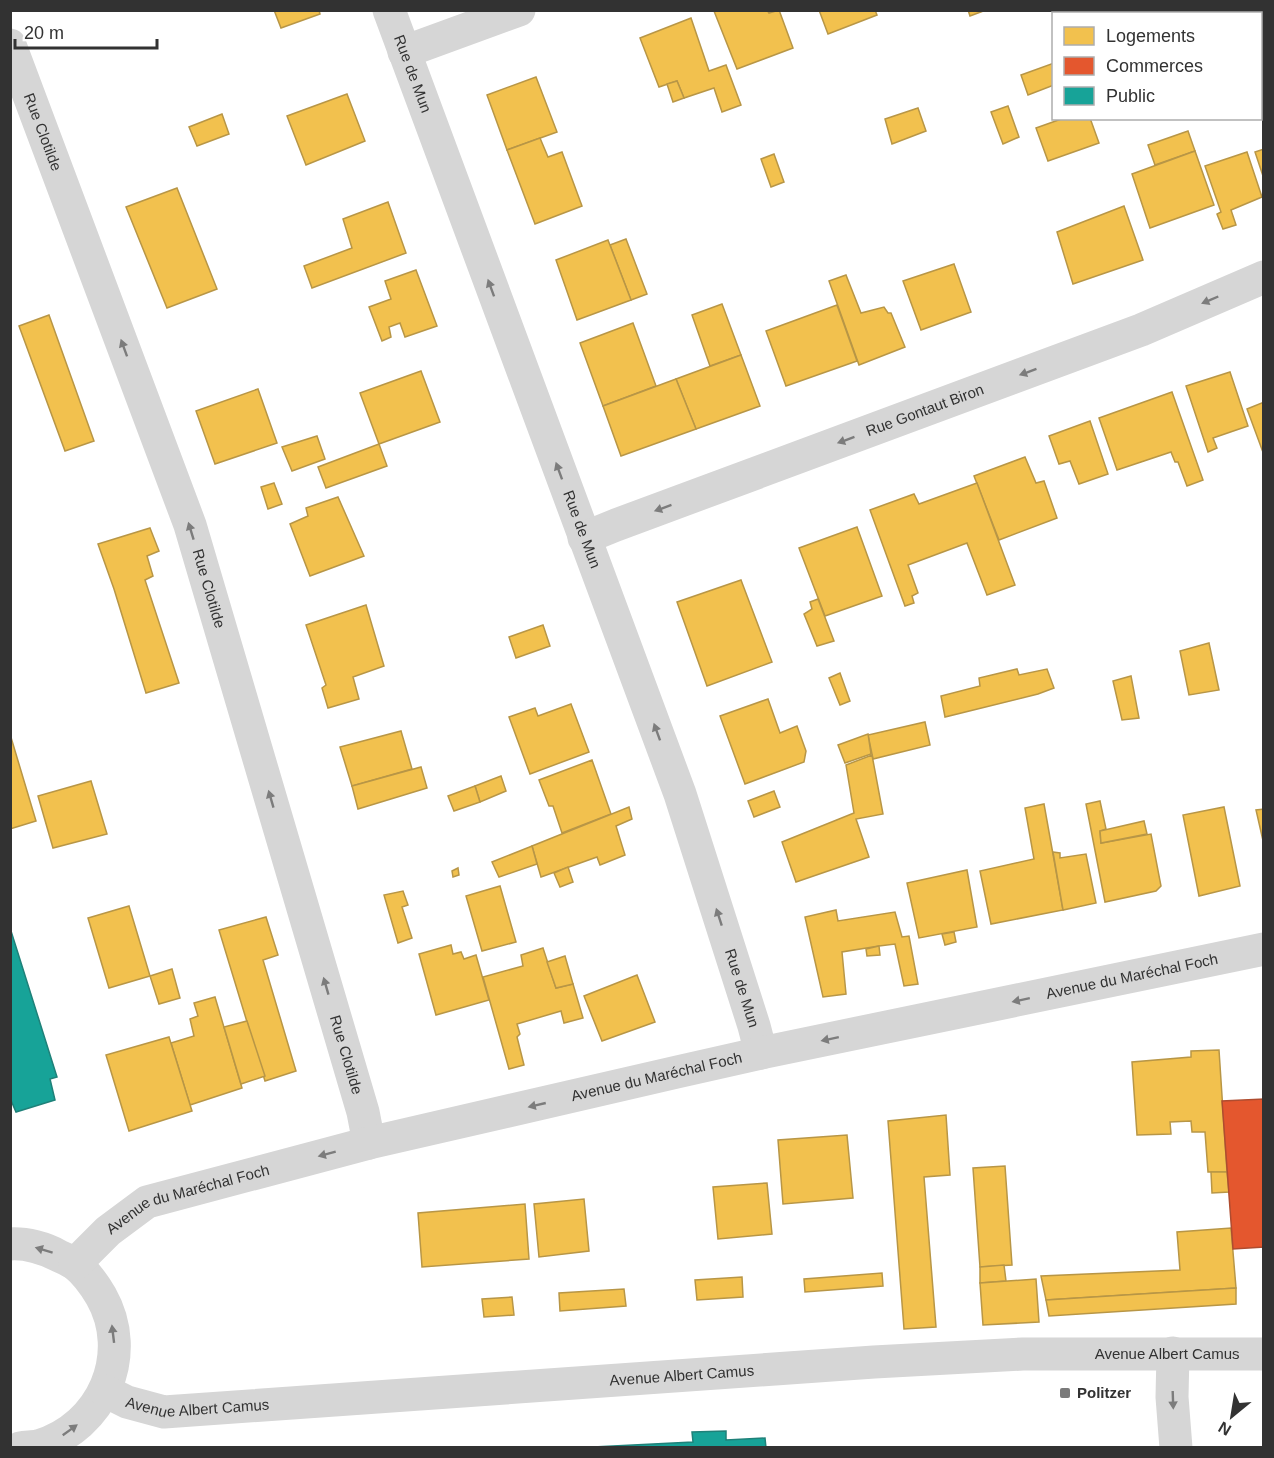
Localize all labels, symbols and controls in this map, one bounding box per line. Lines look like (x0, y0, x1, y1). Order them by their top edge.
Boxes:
scale bar (15, 12, 158, 50)
legend (1052, 12, 1262, 120)
text: 20 m (24, 23, 64, 43)
text: Logements (1106, 26, 1195, 46)
street label: Rue de Mun (391, 32, 435, 115)
text: Commerces (1106, 56, 1203, 76)
text: Public (1106, 86, 1155, 106)
street label: Rue Clotilde (21, 91, 65, 173)
one-way arrow (486, 279, 496, 297)
one-way arrow (1201, 296, 1218, 305)
one-way arrow (119, 339, 129, 357)
one-way arrow (1019, 367, 1037, 377)
street label: Rue Gontaut Biron (863, 380, 986, 439)
one-way arrow (836, 435, 854, 445)
one-way arrow (554, 462, 564, 480)
street label: Rue de Mun (560, 488, 604, 570)
one-way arrow (654, 503, 672, 513)
one-way arrow (186, 522, 196, 540)
street label: Rue Clotilde (190, 547, 229, 630)
one-way arrow (651, 723, 661, 741)
one-way arrow (266, 790, 275, 808)
one-way arrow (714, 908, 723, 926)
street label: Rue de Mun (722, 946, 763, 1029)
street label: Avenue du Maréchal Foch (1045, 950, 1219, 1002)
one-way arrow (321, 977, 330, 995)
one-way arrow (1012, 996, 1031, 1005)
street label: Rue Clotilde (327, 1013, 366, 1096)
one-way arrow (821, 1035, 840, 1044)
street label: Avenue du Maréchal Foch (569, 1049, 744, 1104)
one-way arrow (528, 1100, 547, 1110)
one-way arrow (318, 1150, 337, 1160)
street label: Avenue du Maréchal Foch (103, 1161, 271, 1237)
one-way arrow (35, 1245, 53, 1254)
one-way arrow (108, 1324, 118, 1343)
street label: Avenue Albert Camus (1095, 1345, 1240, 1362)
street label: Avenue Albert Camus (609, 1361, 755, 1389)
place label: Politzer (1077, 1384, 1131, 1401)
marker: Politzer (1058, 1386, 1072, 1400)
north arrow (1202, 1386, 1262, 1446)
one-way arrow (1168, 1391, 1178, 1410)
street label: Avenue Albert Camus (124, 1393, 270, 1420)
text: N (1215, 1418, 1234, 1439)
one-way arrow (61, 1424, 77, 1436)

